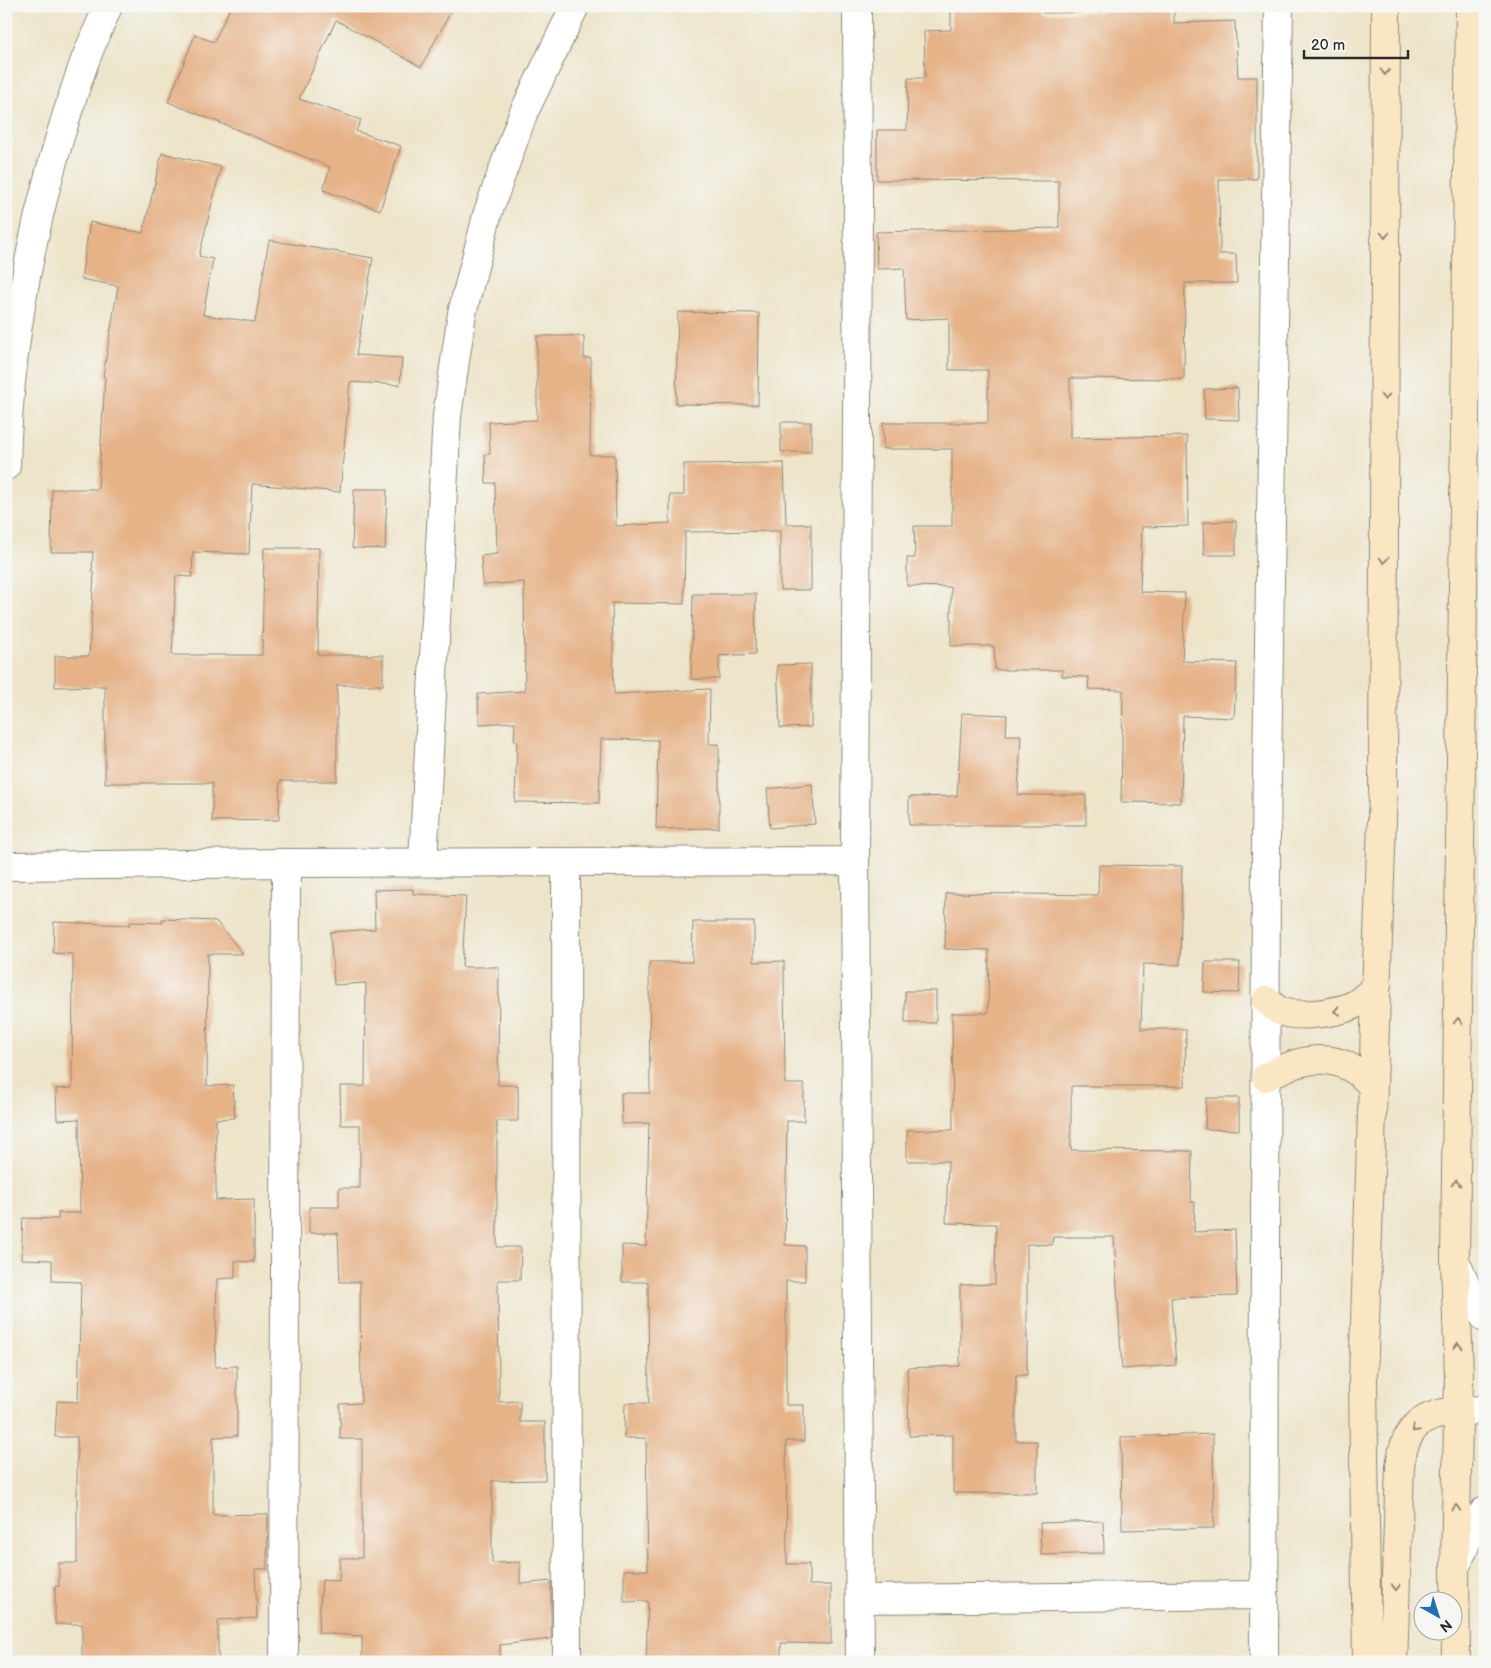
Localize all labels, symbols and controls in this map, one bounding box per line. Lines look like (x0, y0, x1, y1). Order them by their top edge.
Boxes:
scale bar (1304, 28, 1407, 60)
text: 20 m (1311, 36, 1345, 55)
one-way arrow (1380, 69, 1390, 77)
one-way arrow (1380, 232, 1390, 239)
one-way arrow (1379, 394, 1390, 402)
one-way arrow (1379, 556, 1389, 564)
one-way arrow (1332, 1005, 1341, 1015)
one-way arrow (1453, 1016, 1463, 1024)
one-way arrow (1451, 1179, 1461, 1186)
one-way arrow (1453, 1341, 1463, 1349)
one-way arrow (1412, 1423, 1421, 1432)
one-way arrow (1451, 1504, 1461, 1512)
one-way arrow (1391, 1584, 1401, 1591)
north arrow (1414, 1590, 1464, 1640)
text: N (1436, 1616, 1455, 1636)

